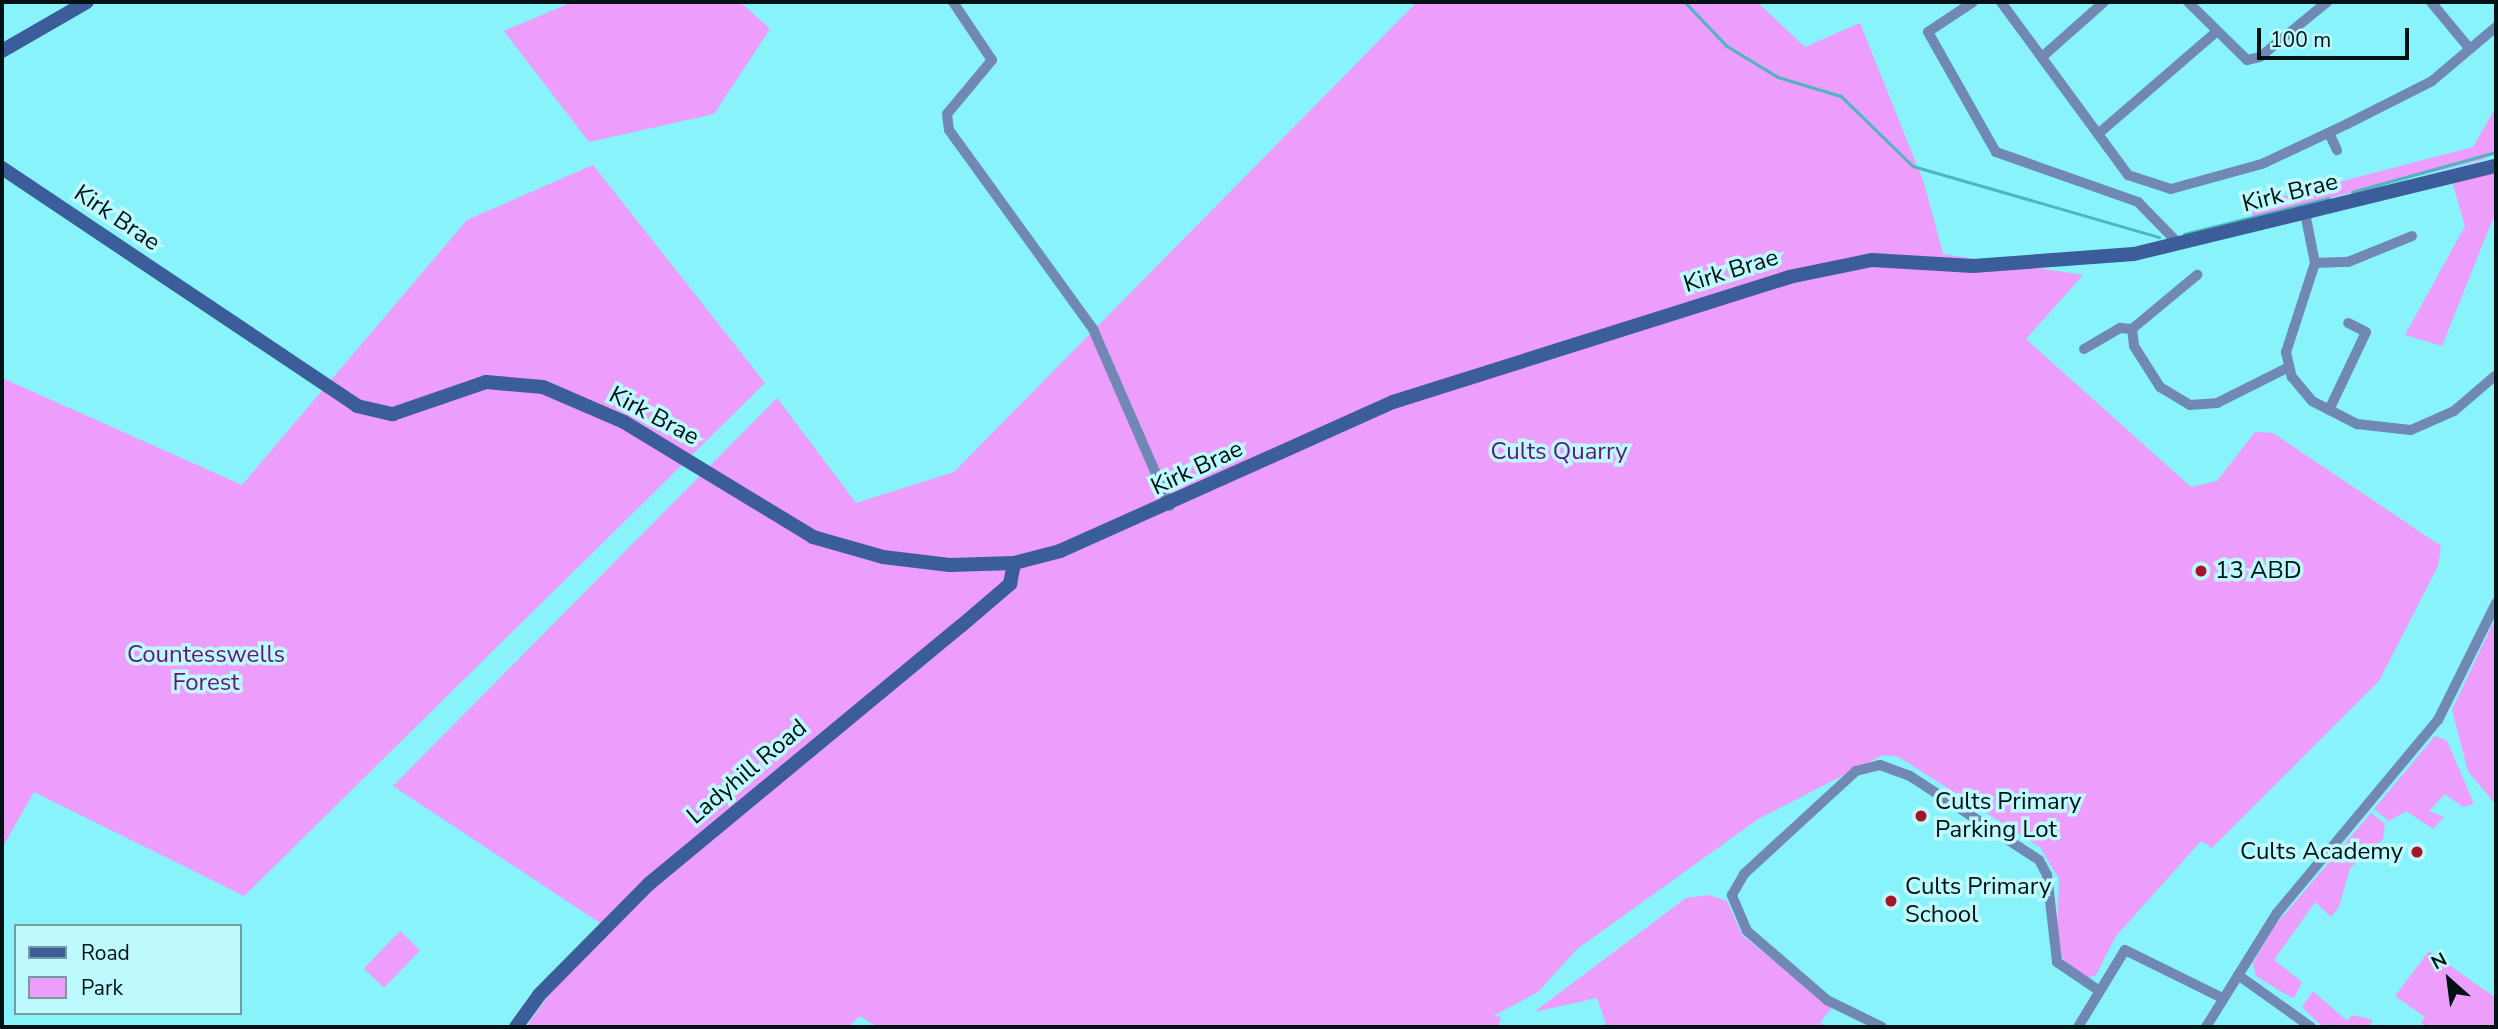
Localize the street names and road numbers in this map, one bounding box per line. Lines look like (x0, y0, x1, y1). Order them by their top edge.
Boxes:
street label: Kirk Brae (2239, 167, 2341, 219)
street label: Kirk Brae (69, 179, 165, 257)
street label: Kirk Brae (1680, 243, 1782, 299)
street label: Kirk Brae (604, 380, 704, 452)
street label: Kirk Brae (1147, 434, 1247, 502)
street label: Ladyhill Road (681, 714, 813, 830)

